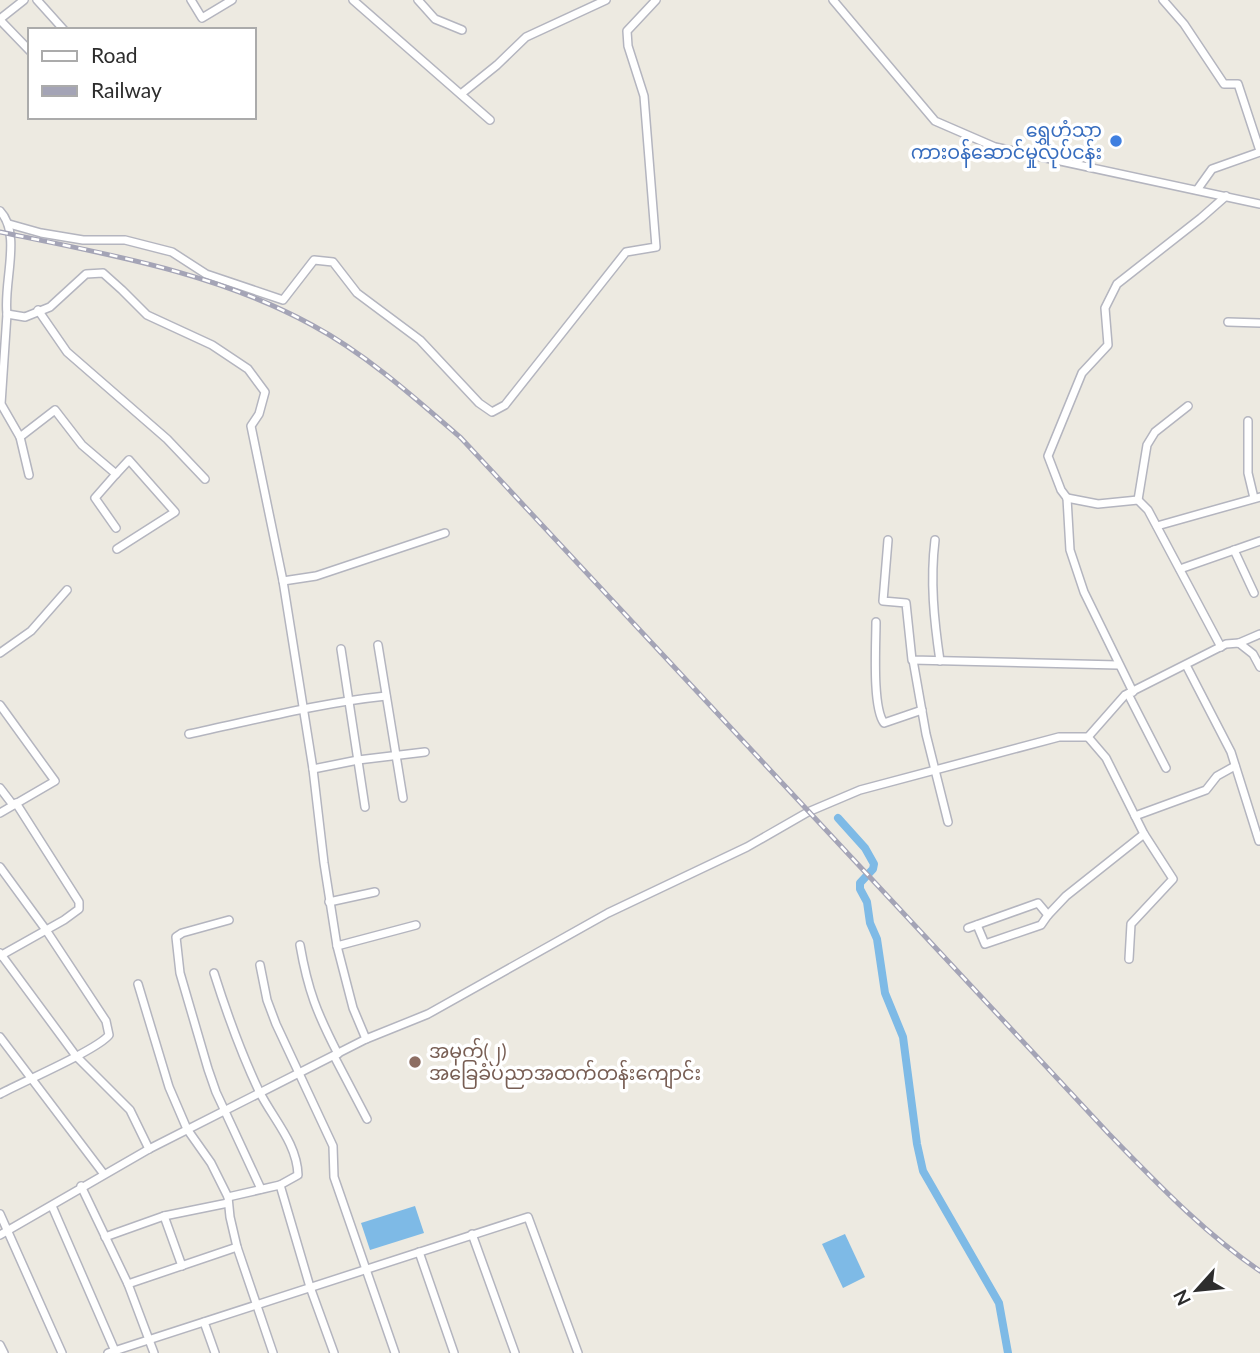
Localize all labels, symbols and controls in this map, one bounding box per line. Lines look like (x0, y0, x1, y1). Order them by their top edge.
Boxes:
legend (28, 28, 256, 119)
text: Road (91, 42, 138, 67)
text: Railway (91, 77, 162, 102)
place label: ရွှေဟံသာ ကားဝန်ဆောင်မှုလုပ်ငန်း (911, 118, 1102, 169)
marker: ရွှေဟံသာ ကားဝန်ဆောင်မှုလုပ်ငန်း (1108, 133, 1124, 149)
place label: အမှတ်(၂) အခြေခံပညာအထက်တန်းကျောင်း (429, 1037, 701, 1089)
marker: အမှတ်(၂) အခြေခံပညာအထက်တန်းကျောင်း (407, 1054, 423, 1070)
north arrow (1162, 1255, 1232, 1325)
text: N (1168, 1286, 1195, 1310)

